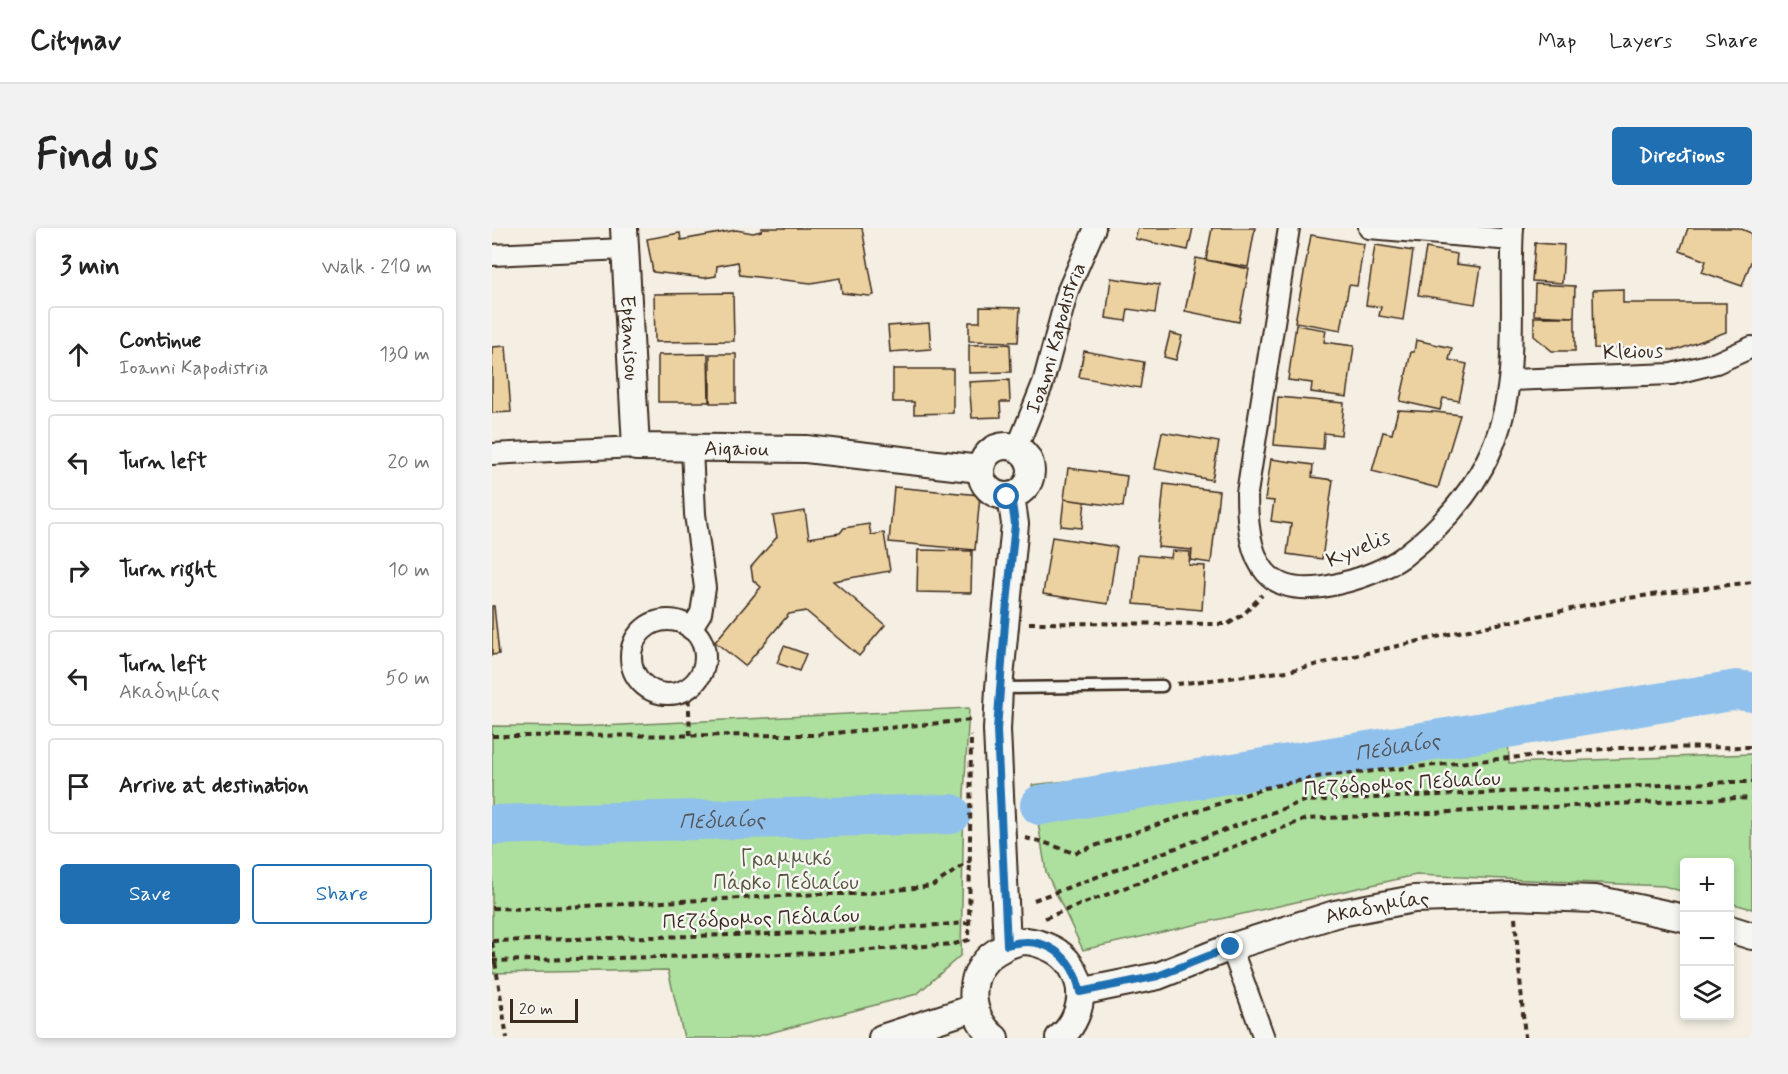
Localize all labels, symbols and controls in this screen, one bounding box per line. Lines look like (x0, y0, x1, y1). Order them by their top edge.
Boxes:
text: Citynav (30, 23, 121, 60)
text: Map (1538, 27, 1576, 55)
text: Layers (1609, 27, 1672, 55)
text: Share (1705, 27, 1758, 55)
button: Directions (1612, 127, 1752, 185)
text: Find us (36, 129, 158, 184)
text: 3 min (60, 250, 120, 284)
text: Walk · 210 m (322, 254, 432, 281)
street label: Ioanni Kapodistria (1019, 258, 1093, 418)
street label: Eptanisou (613, 295, 645, 381)
text: Continue (119, 327, 201, 355)
street label: Kleious (1602, 337, 1664, 367)
icon: ahead (62, 338, 95, 371)
text: 130 m (379, 341, 430, 368)
text: Ioanni Kapodistria (119, 355, 269, 382)
street label: Aigaiou (704, 435, 769, 464)
icon: left (62, 446, 95, 479)
text: Turn left (119, 448, 207, 476)
text: 20 m (387, 449, 430, 476)
route start (993, 483, 1019, 509)
street label: Kyvelis (1322, 523, 1395, 575)
icon: right (62, 554, 95, 587)
text: Turn right (119, 556, 217, 584)
text: 10 m (388, 557, 430, 584)
text: Turn left (119, 651, 207, 679)
icon: left (62, 662, 95, 695)
text: 50 m (385, 665, 430, 692)
text: Ακαδημίας (119, 679, 220, 706)
water label: Πεδιαίος (1353, 727, 1443, 769)
street label: Πεζόδρομος Πεδιαίου (1303, 765, 1501, 803)
icon: arrive (62, 770, 95, 803)
text: Arrive at destination (119, 772, 309, 800)
water label: Πεδιαίος (679, 806, 766, 837)
park label: Γραμμικό Πάρκο Πεδιαίου (713, 845, 859, 897)
map controls (1680, 858, 1734, 1020)
button: + (1680, 858, 1734, 912)
button: Save (60, 864, 240, 924)
button: Share (252, 864, 432, 924)
street label: Ακαδημίας (1321, 885, 1430, 931)
street label: Πεζόδρομος Πεδιαίου (662, 902, 860, 936)
button: − (1680, 912, 1734, 966)
route end (1217, 933, 1243, 959)
button: layers (1680, 966, 1734, 1020)
scale bar (510, 996, 578, 1024)
text: 20 m (519, 999, 553, 1020)

